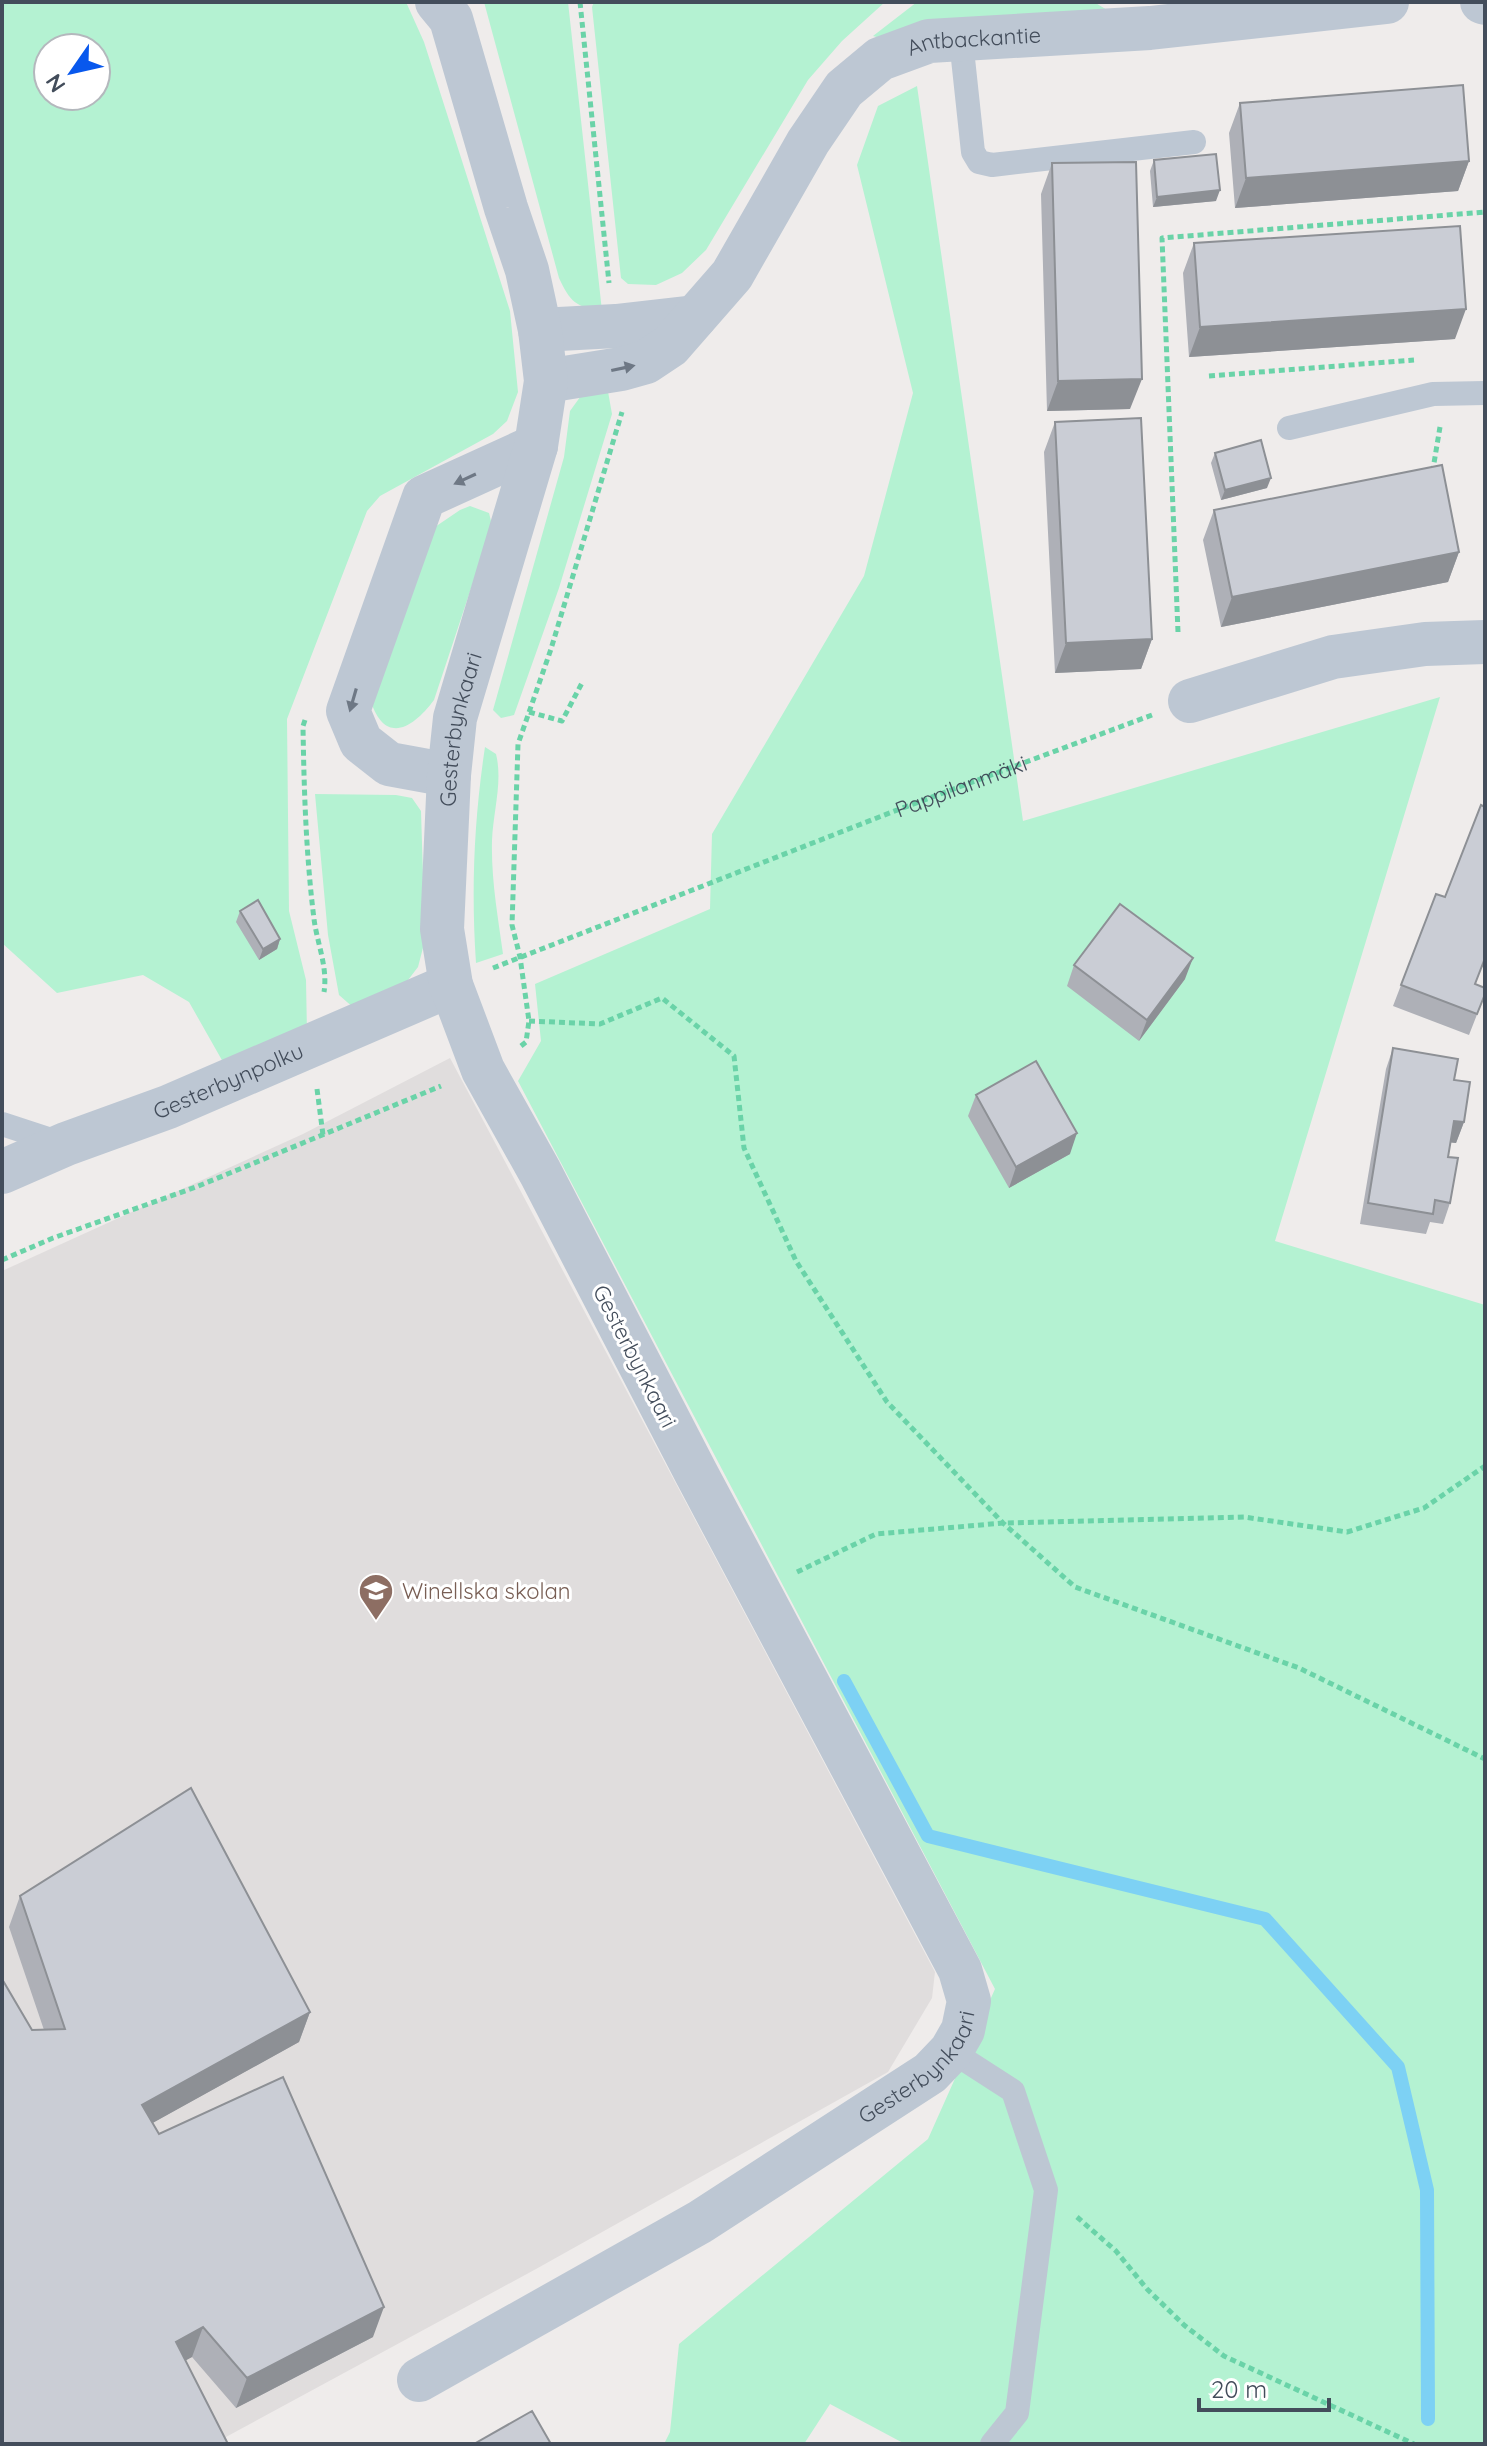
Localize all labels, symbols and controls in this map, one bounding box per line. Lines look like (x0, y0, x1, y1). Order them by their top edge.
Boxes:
street label: Antbackantie (903, 20, 1042, 62)
north arrow (32, 32, 112, 112)
text: N (39, 69, 72, 98)
one-way arrow (610, 361, 635, 374)
one-way arrow (453, 472, 476, 486)
street label: Gesterbynkaari (434, 649, 488, 807)
one-way arrow (346, 688, 359, 712)
street label: Pappilanmäki (891, 749, 1031, 824)
street label: Gesterbynpolku (149, 1036, 308, 1125)
street label: Gesterbynkaari (587, 1280, 683, 1432)
school or university icon: Winellska skolan (357, 1572, 395, 1622)
place label: Winellska skolan (402, 1577, 571, 1605)
street label: Gesterbynkaari (853, 2008, 981, 2130)
scale bar (1199, 2362, 1329, 2412)
text: 20 m (1211, 2374, 1267, 2404)

